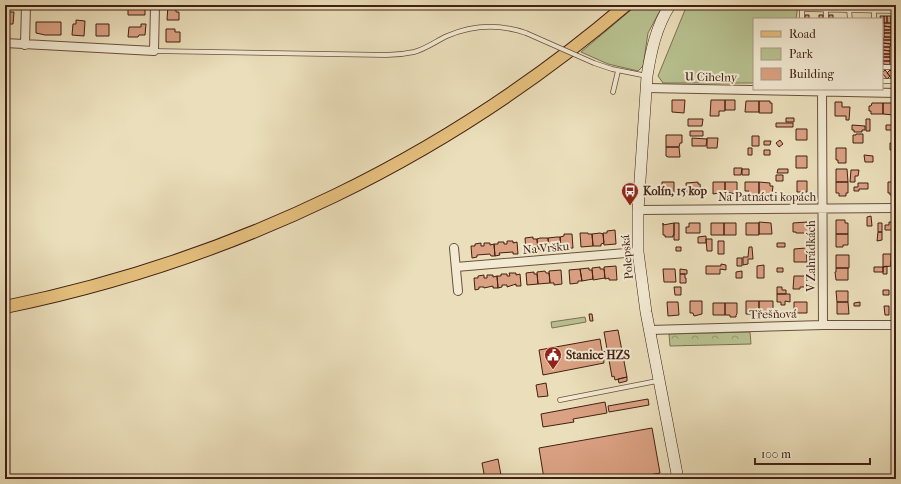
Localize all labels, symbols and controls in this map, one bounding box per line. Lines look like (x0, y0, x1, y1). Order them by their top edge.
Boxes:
legend (753, 18, 883, 90)
text: Road (789, 27, 816, 41)
text: Park (789, 47, 814, 61)
text: Building (789, 67, 834, 81)
street label: U Cihelny (685, 70, 738, 84)
bus stop icon: Kolín, 15 kop (620, 181, 640, 206)
place label: Kolín, 15 kop (643, 184, 707, 199)
street label: Na Patnácti kopách (718, 190, 816, 204)
street label: V Zahrádkách (804, 220, 818, 293)
street label: Polepská (618, 234, 636, 280)
street label: Na Vršku (522, 239, 570, 257)
street label: Třešňová (749, 307, 797, 321)
public building icon: Stanice HZS (543, 345, 563, 370)
place label: Stanice HZS (566, 348, 630, 362)
scale bar (755, 440, 870, 466)
text: 100 m (761, 447, 791, 461)

